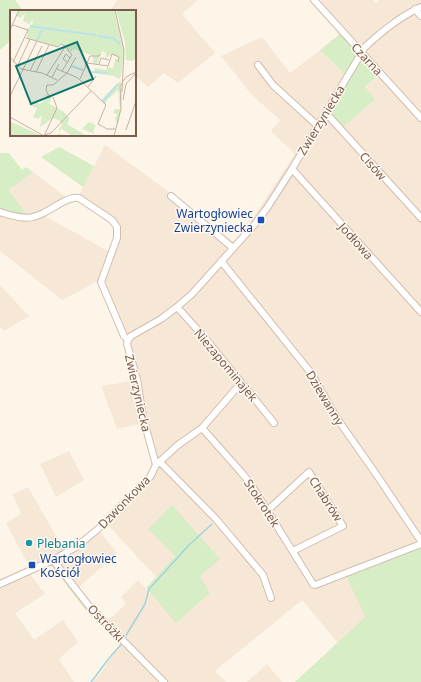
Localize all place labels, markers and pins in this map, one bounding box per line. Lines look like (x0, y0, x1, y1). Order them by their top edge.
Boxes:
place label: Wartogłowiec Zwierzyniecka (174, 205, 253, 236)
marker: Wartogłowiec Zwierzyniecka (256, 215, 266, 225)
place label: Plebania (37, 535, 85, 552)
marker: Plebania (24, 538, 34, 548)
place label: Wartogłowiec Kościół (40, 550, 117, 581)
marker: Wartogłowiec Kościół (27, 560, 37, 570)

